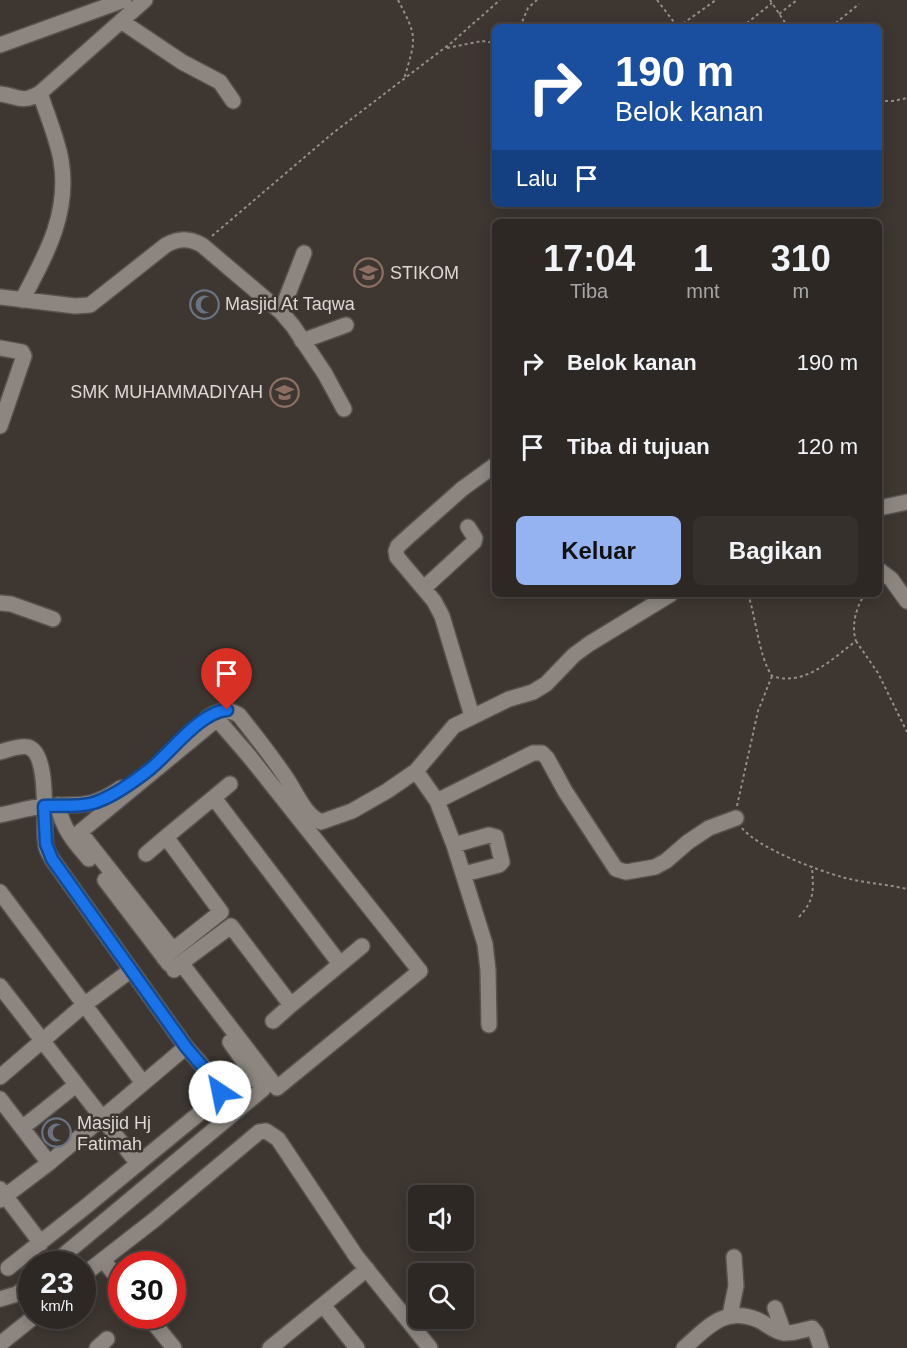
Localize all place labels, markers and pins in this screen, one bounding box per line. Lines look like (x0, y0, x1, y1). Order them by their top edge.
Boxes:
school or university icon: STIKOM (353, 257, 385, 289)
place label: STIKOM (390, 263, 459, 283)
mosque icon: Masjid At Taqwa (188, 288, 220, 320)
place label: Masjid At Taqwa (225, 294, 356, 314)
school or university icon: SMK MUHAMMADIYAH (268, 376, 300, 408)
place label: SMK MUHAMMADIYAH (70, 382, 263, 402)
pin (201, 648, 252, 710)
place label: Masjid Hj Fatimah (77, 1113, 151, 1154)
mosque icon: Masjid Hj Fatimah (40, 1117, 72, 1149)

